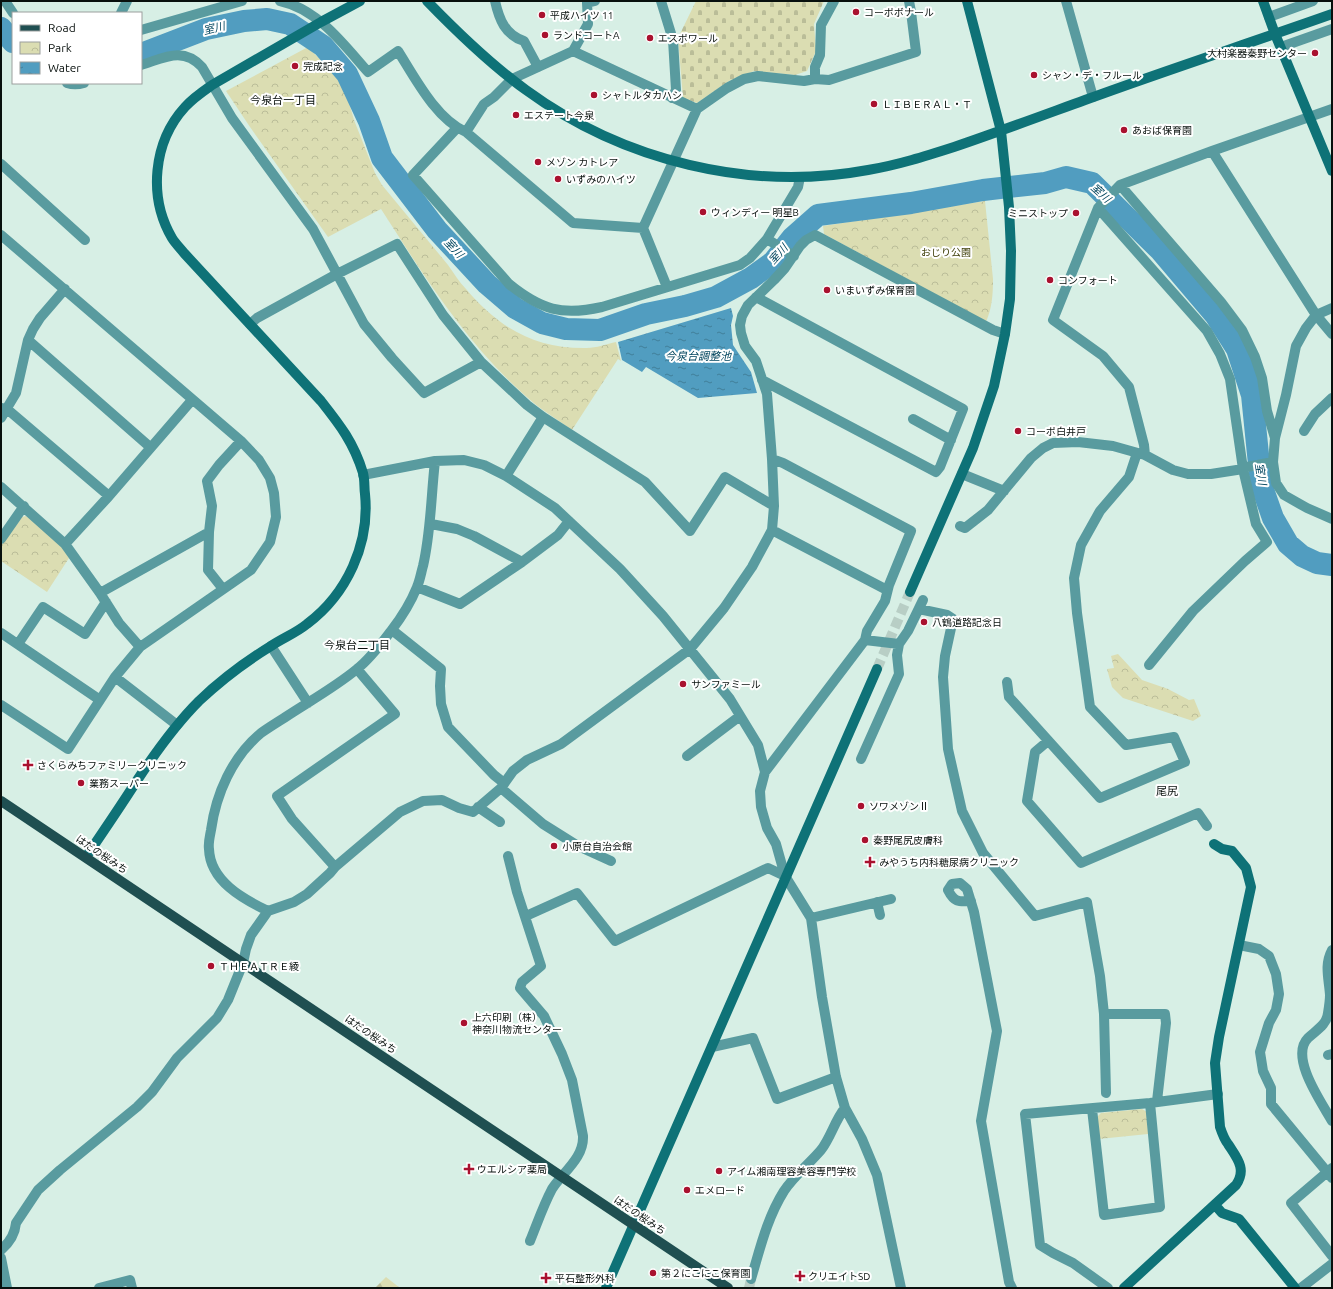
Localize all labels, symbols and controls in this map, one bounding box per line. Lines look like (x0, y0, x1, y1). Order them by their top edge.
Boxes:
marker: コーポボナール (851, 7, 861, 17)
place label: コーポボナール (864, 7, 934, 18)
marker: 平成ハイツ 11 (537, 10, 547, 20)
place label: 平成ハイツ 11 (550, 10, 613, 21)
legend (12, 12, 142, 84)
water label: 室川 (202, 19, 227, 36)
text: Road (48, 21, 76, 34)
marker: ランドコートA (540, 30, 550, 40)
place label: ランドコートA (553, 30, 620, 41)
marker: エスポワール (645, 33, 655, 43)
place label: エスポワール (658, 33, 718, 44)
text: Park (48, 41, 72, 54)
place label: 大村楽器秦野センター (1207, 48, 1307, 59)
marker: 大村楽器秦野センター (1310, 48, 1320, 58)
text: Water (48, 61, 81, 74)
marker: 完成記念 (290, 61, 300, 71)
place label: 完成記念 (303, 61, 343, 72)
marker: シャン・デ・フルール (1029, 70, 1039, 80)
place label: シャン・デ・フルール (1042, 70, 1142, 81)
marker: シャトルタカハシ (589, 90, 599, 100)
place label: シャトルタカハシ (602, 90, 682, 101)
district label: 今泉台一丁目 (250, 94, 316, 106)
marker: ＬＩＢＥＲＡＬ・Ｔ (869, 99, 879, 109)
place label: ＬＩＢＥＲＡＬ・Ｔ (882, 99, 972, 110)
marker: エステート今泉 (511, 110, 521, 120)
place label: エステート今泉 (524, 110, 595, 121)
marker: あおば保育園 (1119, 125, 1129, 135)
place label: あおば保育園 (1132, 125, 1192, 136)
marker: メゾン カトレア (533, 157, 543, 167)
place label: メゾン カトレア (546, 157, 618, 168)
marker: いずみのハイツ (553, 174, 563, 184)
place label: いずみのハイツ (566, 174, 636, 185)
water label: 室川 (1089, 181, 1114, 205)
marker: ウィンディー 明星B (698, 207, 708, 217)
place label: ウィンディー 明星B (711, 207, 799, 218)
place label: ミニストップ (1008, 208, 1068, 219)
marker: ミニストップ (1071, 208, 1081, 218)
water label: 室川 (442, 236, 467, 261)
water label: 室川 (766, 241, 790, 266)
park label: おじり公園 (921, 247, 971, 258)
marker: コンフォート (1045, 275, 1055, 285)
place label: コンフォート (1058, 275, 1118, 286)
marker: いまいずみ保育園 (822, 285, 832, 295)
place label: いまいずみ保育園 (835, 285, 915, 296)
water label: 今泉台調整池 (665, 350, 732, 362)
marker: コーポ白井戸 (1013, 426, 1023, 436)
place label: コーポ白井戸 (1026, 426, 1086, 437)
water label: 室川 (1253, 462, 1269, 487)
marker: 八鶴道路記念日 (919, 617, 929, 627)
place label: 八鶴道路記念日 (932, 617, 1002, 628)
district label: 今泉台二丁目 (324, 639, 390, 651)
marker: サンファミール (678, 679, 688, 689)
place label: サンファミール (691, 679, 761, 690)
marker: さくらみちファミリークリニック (22, 759, 34, 771)
place label: さくらみちファミリークリニック (37, 760, 187, 771)
marker: 業務スーパー (76, 778, 86, 788)
place label: 業務スーパー (89, 778, 149, 789)
district label: 尾尻 (1156, 785, 1178, 797)
marker: ソワメゾンⅡ (856, 801, 866, 811)
place label: ソワメゾンⅡ (869, 801, 929, 812)
street label: はだの桜みち (74, 833, 130, 876)
marker: 秦野尾尻皮膚科 (860, 835, 870, 845)
place label: 秦野尾尻皮膚科 (873, 835, 943, 846)
marker: 小原台自治会館 (549, 841, 559, 851)
place label: 小原台自治会館 (562, 841, 632, 852)
marker: みやうち内科糖尿病クリニック (864, 856, 876, 868)
place label: みやうち内科糖尿病クリニック (879, 857, 1019, 868)
marker: ＴＨＥＡＴＲＥ綾 (206, 961, 216, 971)
place label: ＴＨＥＡＴＲＥ綾 (219, 961, 299, 972)
place label: 上六印刷（株） 神奈川物流センター (472, 1012, 562, 1035)
street label: はだの桜みち (343, 1013, 399, 1056)
marker: 上六印刷（株） 神奈川物流センター (459, 1018, 469, 1028)
marker: ウエルシア薬局 (464, 1164, 474, 1174)
place label: ウエルシア薬局 (477, 1164, 547, 1175)
marker: アイム湘南理容美容専門学校 (714, 1166, 724, 1176)
place label: アイム湘南理容美容専門学校 (727, 1166, 856, 1177)
marker: エメロード (682, 1185, 692, 1195)
place label: エメロード (695, 1185, 745, 1196)
street label: はだの桜みち (612, 1194, 668, 1237)
marker: 第２にこにこ保育園 (648, 1268, 658, 1278)
place label: 第２にこにこ保育園 (661, 1268, 751, 1279)
marker: クリエイトSD (795, 1271, 805, 1281)
place label: クリエイトSD (808, 1271, 870, 1282)
marker: 平石整形外科 (540, 1272, 552, 1284)
place label: 平石整形外科 (555, 1273, 615, 1284)

